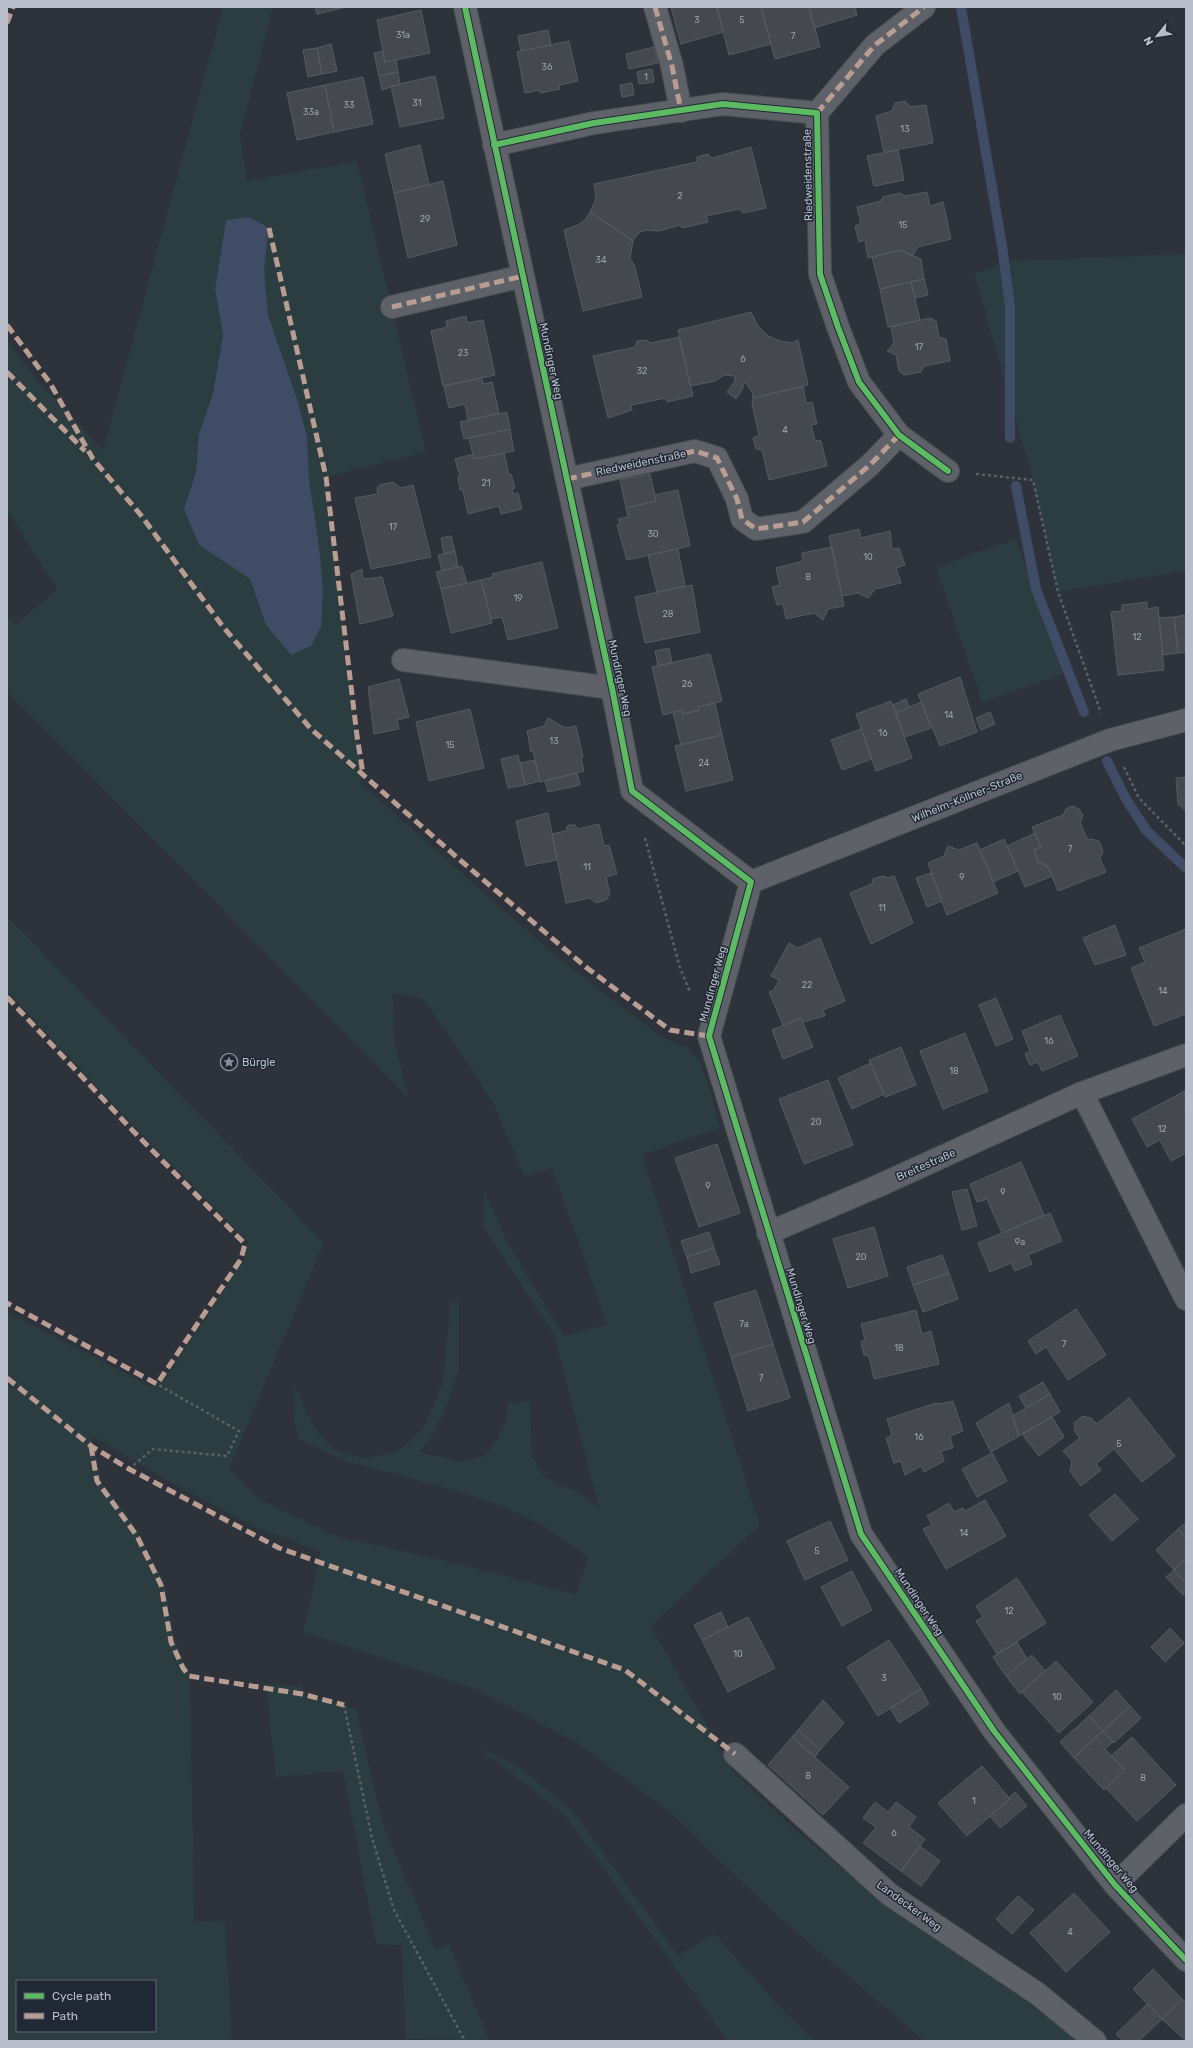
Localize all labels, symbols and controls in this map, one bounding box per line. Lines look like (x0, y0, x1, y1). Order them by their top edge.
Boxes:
house number: 3 (694, 15, 700, 25)
house number: 5 (739, 15, 745, 25)
north arrow (1137, 16, 1177, 56)
house number: 31a (396, 30, 410, 40)
house number: 7 (791, 31, 796, 41)
text: N (1141, 34, 1156, 47)
house number: 36 (542, 62, 553, 72)
house number: 1 (644, 72, 648, 82)
house number: 31 (412, 98, 422, 108)
house number: 33 (344, 100, 354, 110)
house number: 33a (303, 107, 319, 117)
house number: 13 (900, 124, 910, 134)
street label: Riedweidenstraße (801, 129, 815, 221)
house number: 2 (677, 191, 683, 201)
house number: 29 (420, 214, 430, 224)
house number: 15 (898, 220, 908, 230)
house number: 34 (596, 255, 607, 265)
street label: Mundinger Weg (536, 321, 566, 401)
house number: 17 (915, 342, 924, 352)
house number: 23 (458, 348, 468, 358)
house number: 6 (740, 354, 746, 364)
house number: 32 (637, 366, 647, 376)
house number: 4 (782, 425, 788, 435)
street label: Riedweidenstraße (595, 447, 687, 479)
house number: 21 (481, 478, 491, 488)
house number: 17 (389, 522, 398, 532)
house number: 30 (647, 529, 659, 539)
house number: 10 (863, 552, 873, 562)
house number: 8 (805, 572, 811, 582)
house number: 19 (513, 593, 523, 603)
house number: 28 (662, 609, 674, 619)
house number: 12 (1132, 632, 1142, 642)
street label: Mundinger Weg (605, 638, 635, 718)
house number: 26 (682, 679, 693, 689)
house number: 14 (944, 710, 954, 720)
house number: 16 (878, 728, 888, 738)
house number: 13 (549, 736, 559, 746)
house number: 15 (445, 740, 455, 750)
house number: 24 (699, 758, 710, 768)
street label: Wilhelm-Köllner-Straße (910, 769, 1024, 825)
house number: 7 (1068, 844, 1073, 854)
house number: 11 (583, 862, 591, 872)
house number: 9 (959, 872, 965, 882)
house number: 11 (878, 903, 886, 913)
street label: Mundinger Weg (697, 944, 729, 1024)
house number: 22 (802, 980, 812, 990)
house number: 14 (1158, 986, 1168, 996)
house number: 16 (1044, 1036, 1054, 1046)
place icon: Bürgle (219, 1052, 239, 1072)
place label: Bürgle (242, 1056, 275, 1069)
house number: 18 (949, 1066, 959, 1076)
house number: 20 (811, 1117, 822, 1127)
house number: 12 (1157, 1124, 1167, 1134)
street label: Breitestraße (894, 1146, 958, 1184)
house number: 9 (705, 1181, 711, 1191)
house number: 9 (1000, 1187, 1006, 1197)
house number: 9a (1015, 1237, 1025, 1247)
house number: 20 (856, 1252, 867, 1262)
street label: Mundinger Weg (783, 1267, 819, 1345)
house number: 7a (739, 1319, 749, 1329)
house number: 7 (1062, 1339, 1067, 1349)
house number: 18 (894, 1343, 904, 1353)
house number: 7 (759, 1373, 764, 1383)
house number: 16 (914, 1432, 924, 1442)
house number: 5 (1116, 1439, 1122, 1449)
house number: 14 (959, 1528, 969, 1538)
house number: 5 (814, 1546, 820, 1556)
street label: Mundinger Weg (892, 1566, 946, 1638)
house number: 12 (1004, 1606, 1014, 1616)
house number: 10 (733, 1649, 743, 1659)
house number: 3 (881, 1673, 887, 1683)
house number: 10 (1052, 1692, 1062, 1702)
house number: 8 (805, 1771, 811, 1781)
house number: 8 (1140, 1773, 1146, 1783)
house number: 1 (972, 1796, 976, 1806)
street label: Mundinger Weg (1081, 1827, 1141, 1895)
house number: 6 (891, 1828, 897, 1838)
street label: Landecker Weg (874, 1878, 944, 1934)
house number: 4 (1067, 1927, 1073, 1937)
legend (16, 1980, 156, 2032)
text: Cycle path (52, 1989, 111, 2003)
text: Path (52, 2009, 78, 2023)

